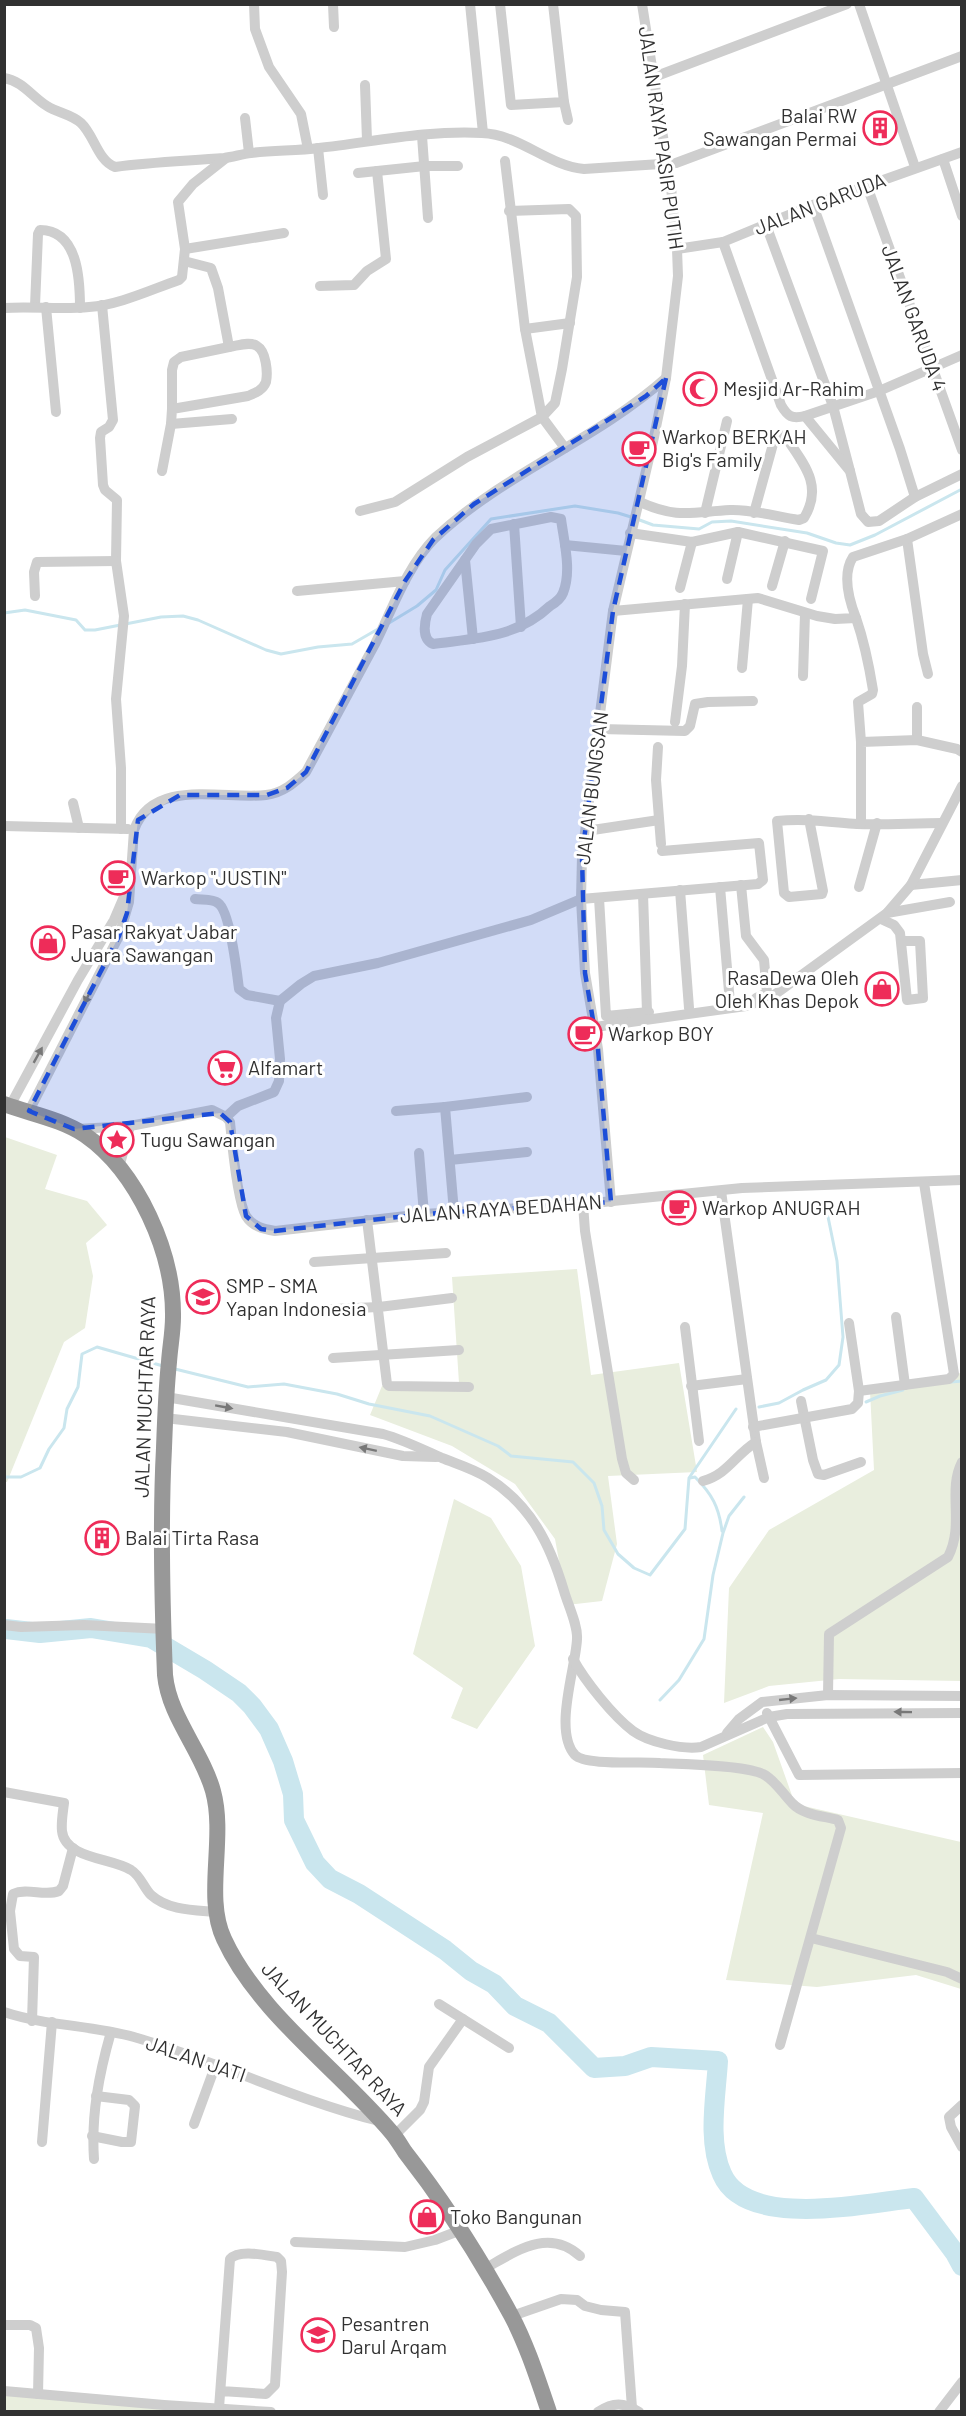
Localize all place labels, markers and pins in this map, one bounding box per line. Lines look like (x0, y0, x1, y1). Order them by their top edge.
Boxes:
place label: Balai RW Sawangan Permai (703, 103, 857, 150)
building icon: Balai RW Sawangan Permai (862, 110, 898, 146)
mosque icon: Mesjid Ar-Rahim (682, 371, 718, 407)
place label: Mesjid Ar-Rahim (723, 376, 864, 400)
place label: Warkop BERKAH Big's Family (662, 424, 807, 471)
cafe icon: Warkop BERKAH Big's Family (621, 431, 657, 467)
cafe icon: Warkop "JUSTIN" (100, 860, 136, 896)
place label: Warkop "JUSTIN" (141, 865, 287, 889)
place label: Pasar Rakyat Jabar Juara Sawangan (71, 919, 237, 966)
shop icon: Pasar Rakyat Jabar Juara Sawangan (30, 925, 66, 961)
place label: RasaDewa Oleh Oleh Khas Depok (715, 965, 859, 1012)
shop icon: RasaDewa Oleh Oleh Khas Depok (864, 971, 900, 1007)
cafe icon: Warkop BOY (567, 1016, 603, 1052)
place label: Warkop BOY (608, 1021, 714, 1045)
supermarket icon: Alfamart (207, 1050, 243, 1086)
place label: Alfamart (248, 1055, 323, 1079)
place icon: Tugu Sawangan (99, 1122, 135, 1158)
place label: Tugu Sawangan (140, 1127, 275, 1151)
cafe icon: Warkop ANUGRAH (661, 1190, 697, 1226)
place label: Warkop ANUGRAH (702, 1195, 860, 1219)
place label: SMP - SMA Yapan Indonesia (226, 1273, 366, 1320)
school or university icon: SMP - SMA Yapan Indonesia (185, 1279, 221, 1315)
building icon: Balai Tirta Rasa (84, 1520, 120, 1556)
place label: Balai Tirta Rasa (125, 1525, 259, 1549)
shop icon: Toko Bangunan (409, 2199, 445, 2235)
place label: Toko Bangunan (450, 2204, 582, 2228)
place label: Pesantren Darul Arqam (341, 2311, 447, 2358)
school or university icon: Pesantren Darul Arqam (300, 2317, 336, 2353)

